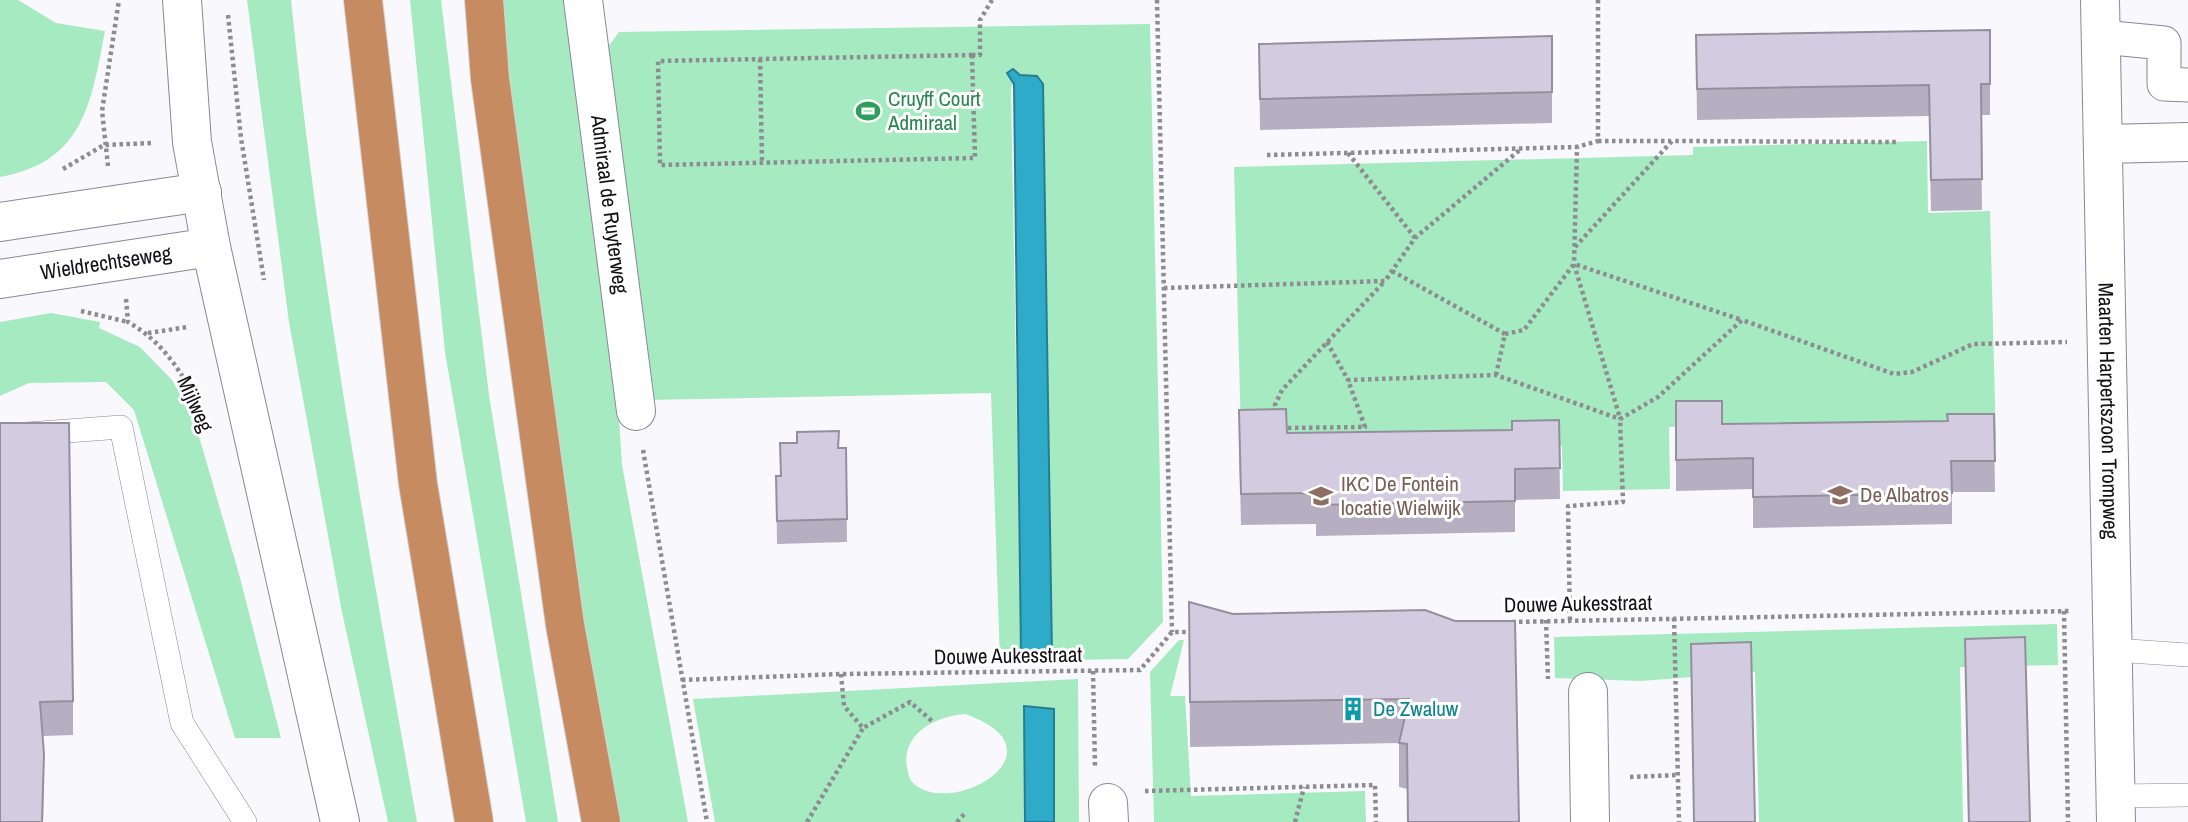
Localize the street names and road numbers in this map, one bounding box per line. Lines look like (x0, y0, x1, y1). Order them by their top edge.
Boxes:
street label: Admiraal de Ruyterweg (584, 112, 636, 296)
street label: Wieldrechtseweg (38, 238, 174, 287)
street label: Maarten Harpertszoon Trompweg (2092, 282, 2126, 540)
street label: Mijlweg (170, 371, 221, 437)
street label: Douwe Aukesstraat (1504, 588, 1653, 619)
street label: Douwe Aukesstraat (934, 640, 1083, 671)

